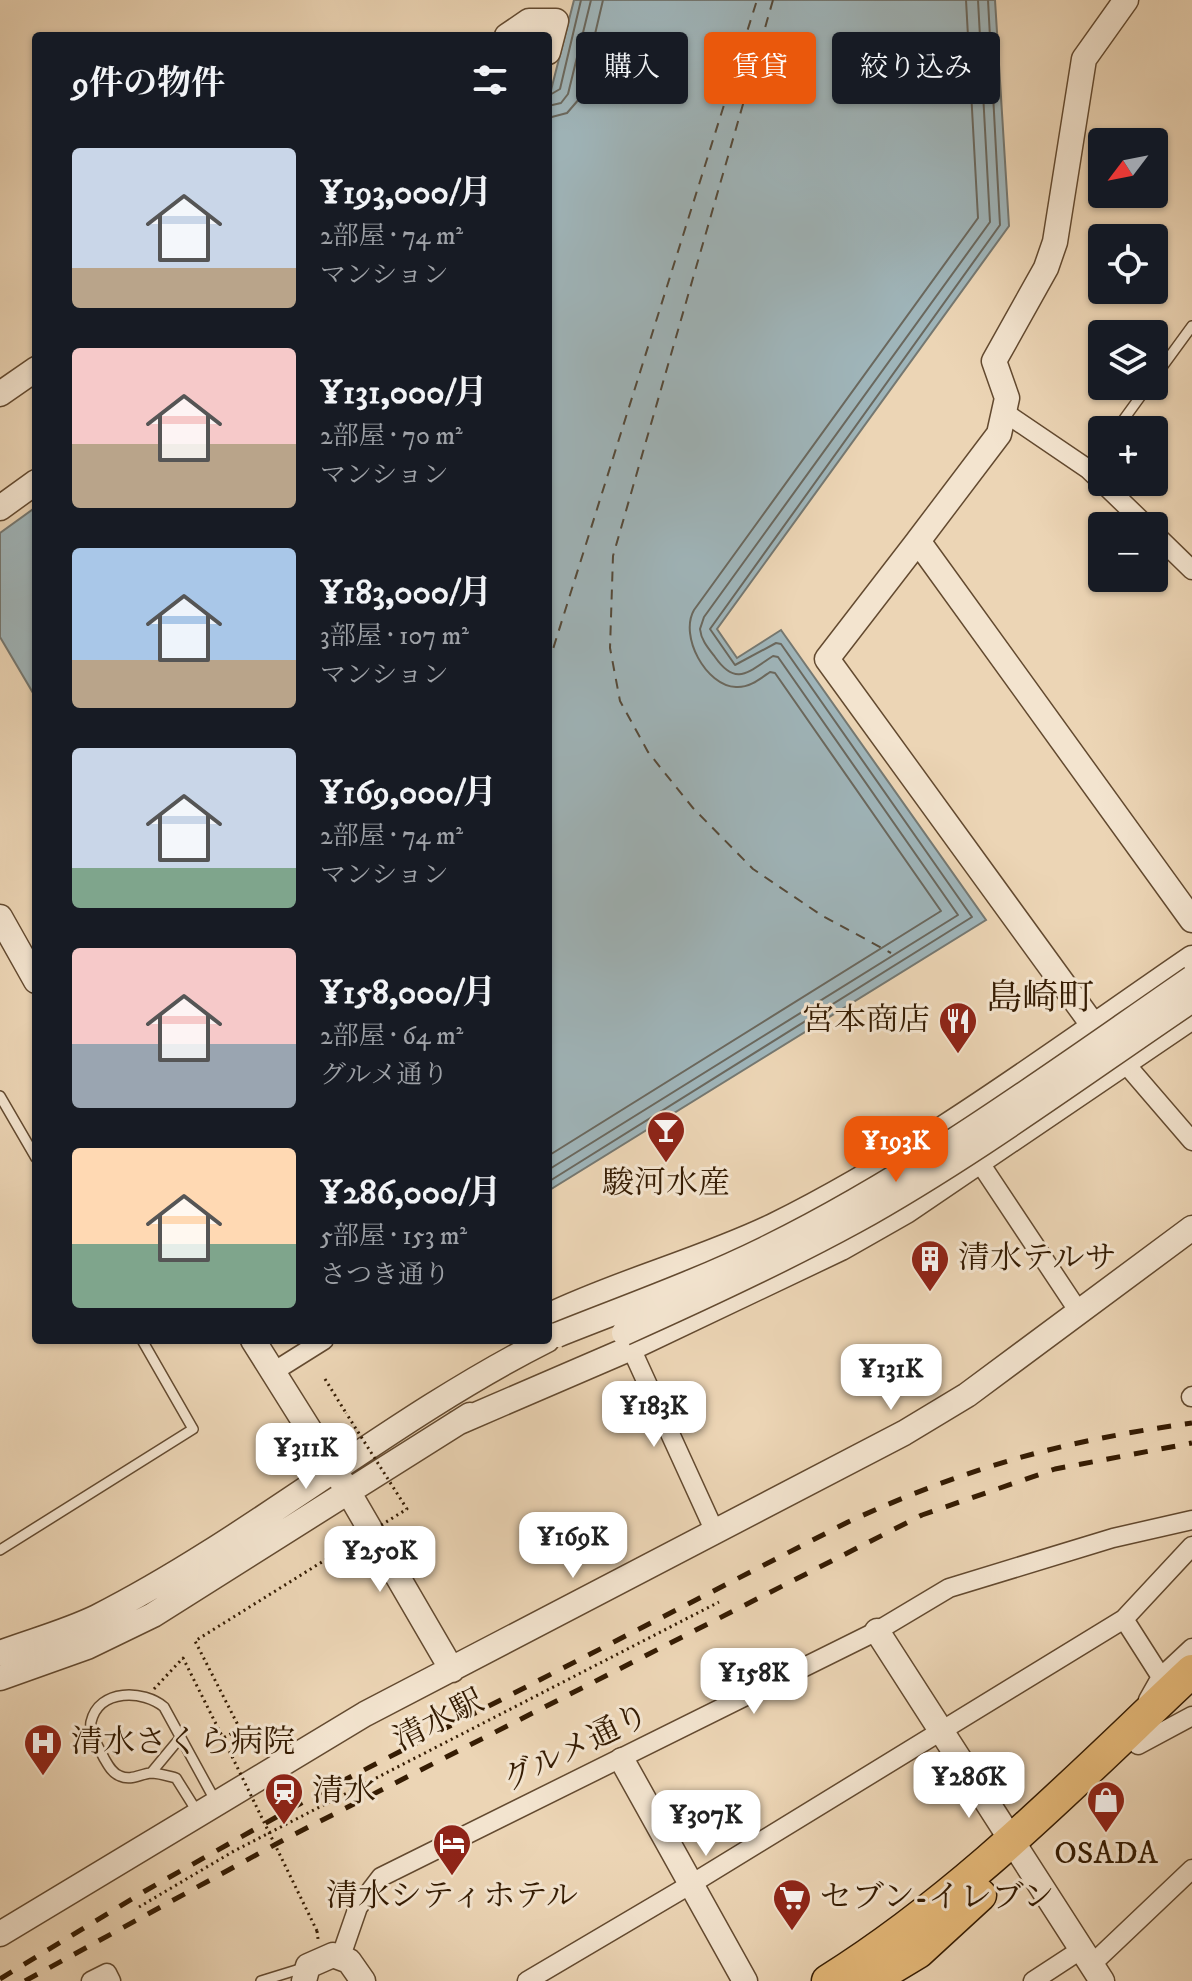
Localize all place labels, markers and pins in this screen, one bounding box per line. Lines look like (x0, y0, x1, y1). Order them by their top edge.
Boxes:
restaurant icon: 宮本商店 (937, 1000, 979, 1055)
place label: 宮本商店 (802, 1001, 930, 1041)
bar icon: 駿河水産 (645, 1109, 687, 1164)
pin: ¥193K (840, 1116, 952, 1184)
place label: 駿河水産 (602, 1164, 730, 1204)
building icon: 清水テルサ (909, 1238, 951, 1293)
place label: 清水テルサ (958, 1239, 1116, 1279)
pin: ¥131K (835, 1344, 947, 1412)
pin: ¥183K (598, 1381, 710, 1449)
pin: ¥311K (250, 1423, 362, 1491)
pin: ¥169K (517, 1512, 629, 1580)
pin: ¥250K (324, 1526, 436, 1594)
pin: ¥158K (698, 1648, 810, 1716)
hospital icon: 清水さくら病院 (22, 1722, 64, 1777)
place label: 清水さくら病院 (71, 1723, 295, 1763)
pin: ¥286K (913, 1752, 1025, 1820)
station icon: 清水 (263, 1771, 305, 1826)
place label: 清水 (312, 1772, 376, 1812)
shop icon: OSADA (1085, 1779, 1127, 1834)
pin: ¥307K (650, 1790, 762, 1858)
hotel icon: 清水シティホテル (431, 1822, 473, 1877)
place label: OSADA (1054, 1834, 1158, 1874)
place label: 清水シティホテル (326, 1877, 578, 1917)
supermarket icon: セブン-イレブン (771, 1877, 813, 1932)
place label: セブン-イレブン (820, 1878, 1054, 1918)

